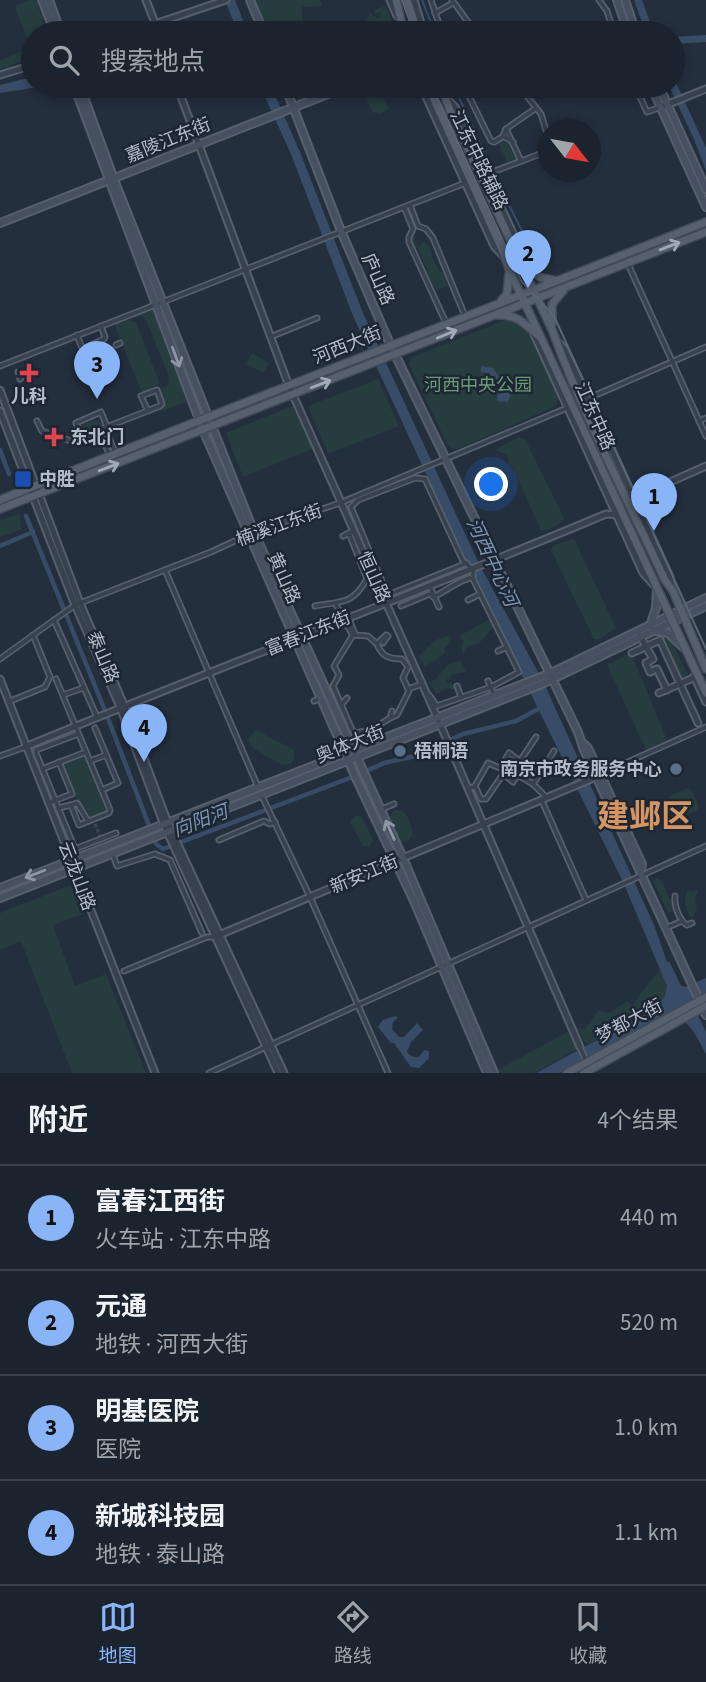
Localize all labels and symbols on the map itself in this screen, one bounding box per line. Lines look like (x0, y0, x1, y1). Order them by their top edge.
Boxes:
street label: 江东中路辅路 (444, 106, 513, 214)
street label: 嘉陵江东街 (122, 112, 215, 169)
north arrow (538, 119, 601, 182)
pin: 2 (505, 230, 551, 288)
one-way arrow (658, 239, 680, 251)
street label: 庐山路 (355, 249, 400, 309)
street label: 河西大街 (309, 320, 385, 371)
one-way arrow (436, 327, 458, 340)
pin: 3 (74, 341, 120, 399)
one-way arrow (171, 346, 183, 368)
marker: 儿科 (19, 363, 39, 383)
park label: 河西中央公园 (424, 373, 532, 398)
one-way arrow (310, 376, 331, 389)
street label: 江东中路 (568, 378, 621, 454)
place label: 儿科 (11, 384, 47, 409)
place label: 东北门 (70, 425, 124, 450)
marker: 东北门 (44, 427, 64, 447)
one-way arrow (98, 459, 120, 472)
place label: 中胜 (39, 467, 75, 492)
your location (474, 467, 508, 501)
marker: 中胜 (13, 469, 33, 489)
pin: 1 (631, 473, 677, 531)
street label: 楠溪江东街 (233, 498, 326, 553)
water label: 河西中心河 (459, 514, 526, 615)
street label: 恒山路 (351, 547, 396, 607)
street label: 黄山路 (261, 548, 306, 608)
street label: 富春江东街 (262, 605, 355, 662)
street label: 泰山路 (80, 627, 125, 687)
pin: 4 (121, 704, 167, 762)
street label: 奥体大街 (312, 719, 388, 770)
place label: 梧桐语 (414, 739, 468, 764)
marker: 梧桐语 (392, 743, 408, 759)
place label: 南京市政务服务中心 (500, 757, 662, 782)
marker: 南京市政务服务中心 (668, 761, 684, 777)
district label: 建邺区 (597, 794, 693, 840)
water label: 向阳河 (169, 797, 236, 844)
one-way arrow (383, 820, 396, 841)
street label: 云龙山路 (52, 838, 101, 914)
street label: 新安江街 (326, 849, 402, 900)
one-way arrow (25, 868, 47, 881)
street label: 梦都大街 (592, 994, 667, 1049)

